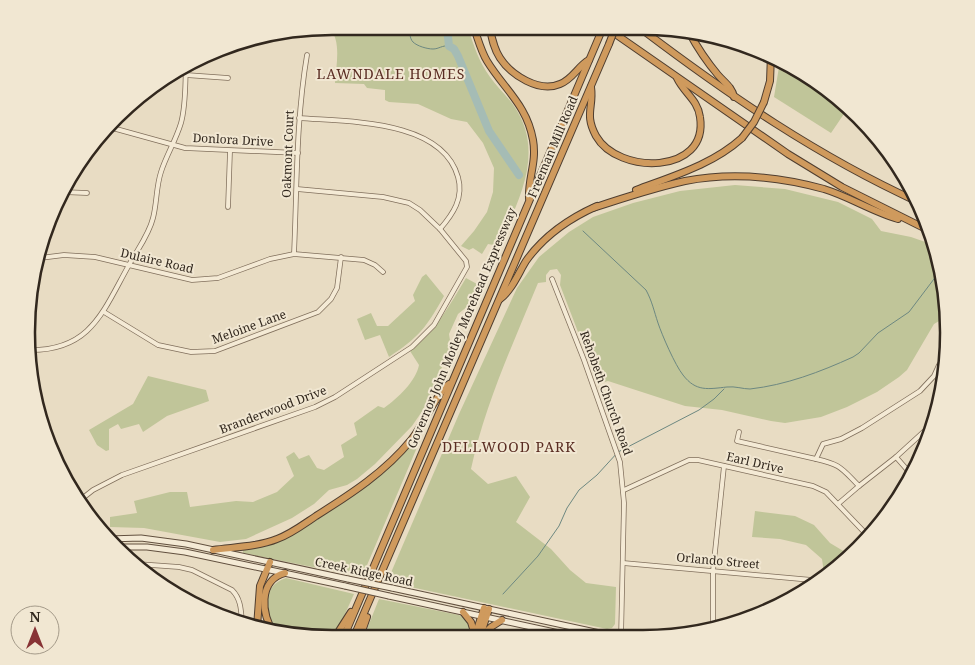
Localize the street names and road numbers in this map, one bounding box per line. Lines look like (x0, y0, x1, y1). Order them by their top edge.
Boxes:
street label: Freeman Mill Road (523, 93, 582, 200)
street label: Oakmont Court (277, 110, 298, 198)
street label: Donlora Drive (192, 129, 274, 150)
street label: Governor John Motley Morehead Expressway (403, 205, 520, 451)
street label: Dulaire Road (119, 244, 196, 277)
street label: Meloine Lane (209, 305, 288, 348)
street label: Rehobeth Church Road (576, 328, 637, 458)
street label: Branderwood Drive (217, 381, 329, 438)
street label: Earl Drive (725, 448, 785, 477)
street label: Orlando Street (676, 548, 760, 573)
street label: Creek Ridge Road (313, 553, 415, 590)

